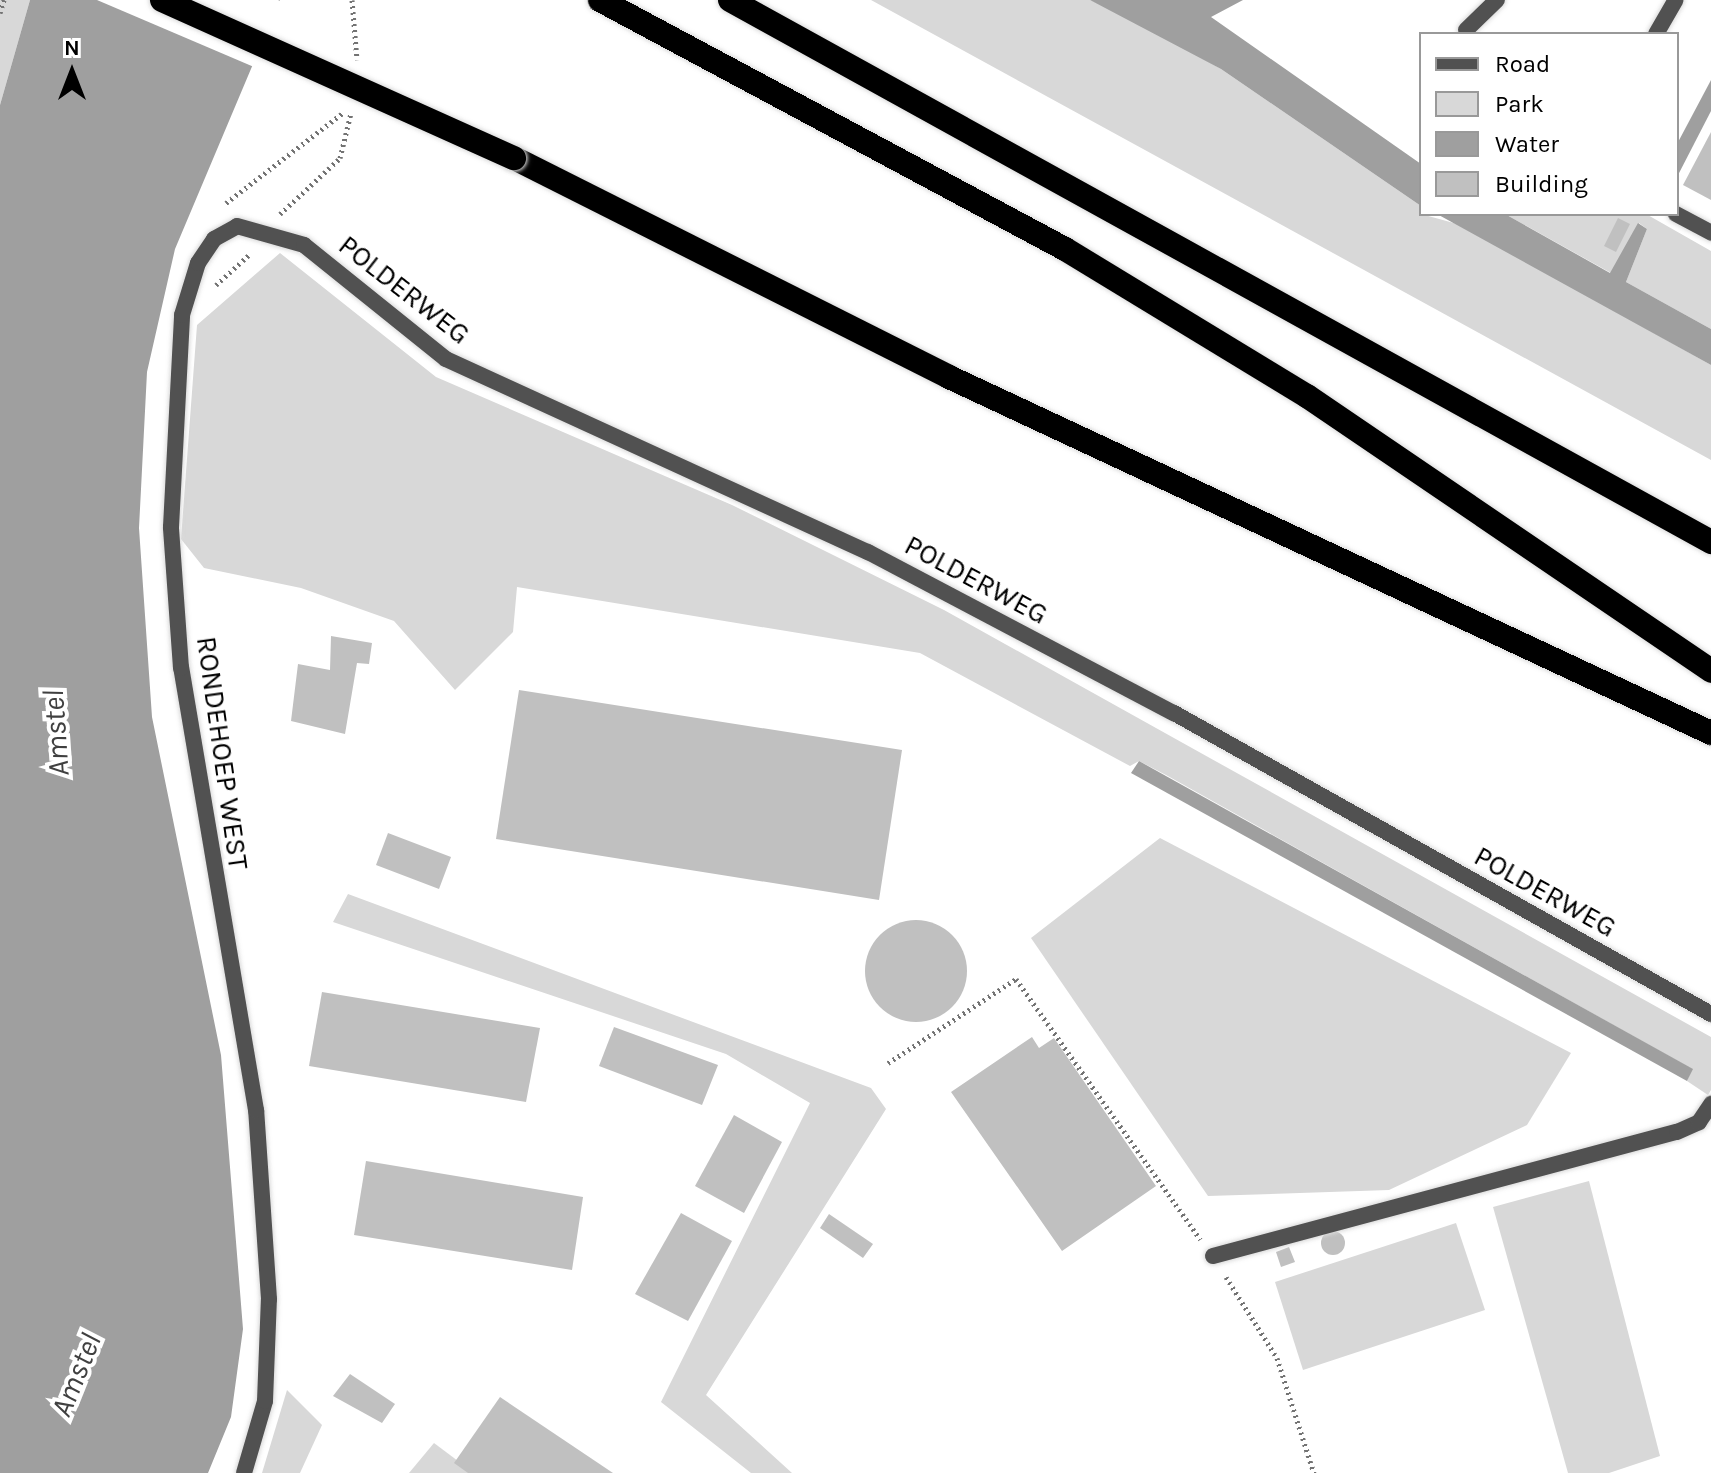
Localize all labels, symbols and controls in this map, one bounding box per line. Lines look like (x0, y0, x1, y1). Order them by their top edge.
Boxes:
north arrow (32, 32, 112, 112)
legend (1419, 32, 1679, 216)
text: N (64, 35, 80, 61)
text: Road (1495, 50, 1550, 78)
text: Park (1495, 90, 1544, 118)
text: Water (1495, 130, 1559, 158)
text: Building (1495, 170, 1588, 198)
street label: POLDERWEG (332, 228, 476, 352)
street label: POLDERWEG (899, 528, 1053, 632)
street label: RONDEHOEP WEST (189, 634, 255, 872)
water label: Amstel (35, 689, 77, 777)
street label: POLDERWEG (1468, 839, 1622, 945)
water label: Amstel (43, 1328, 109, 1422)

